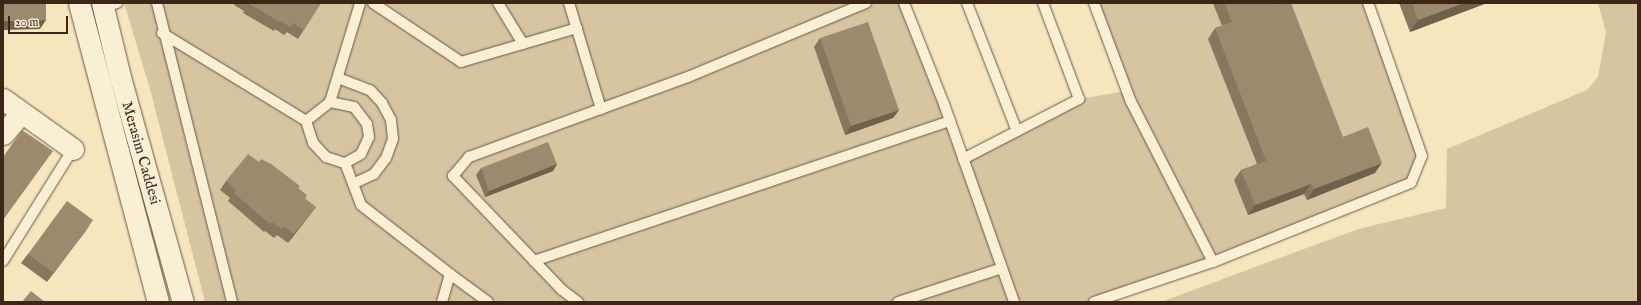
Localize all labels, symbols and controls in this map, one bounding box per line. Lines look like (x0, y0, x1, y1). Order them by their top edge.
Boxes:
scale bar (10, 8, 70, 34)
text: 20 m (15, 15, 38, 30)
street label: Merasim Caddesi (118, 99, 164, 207)

